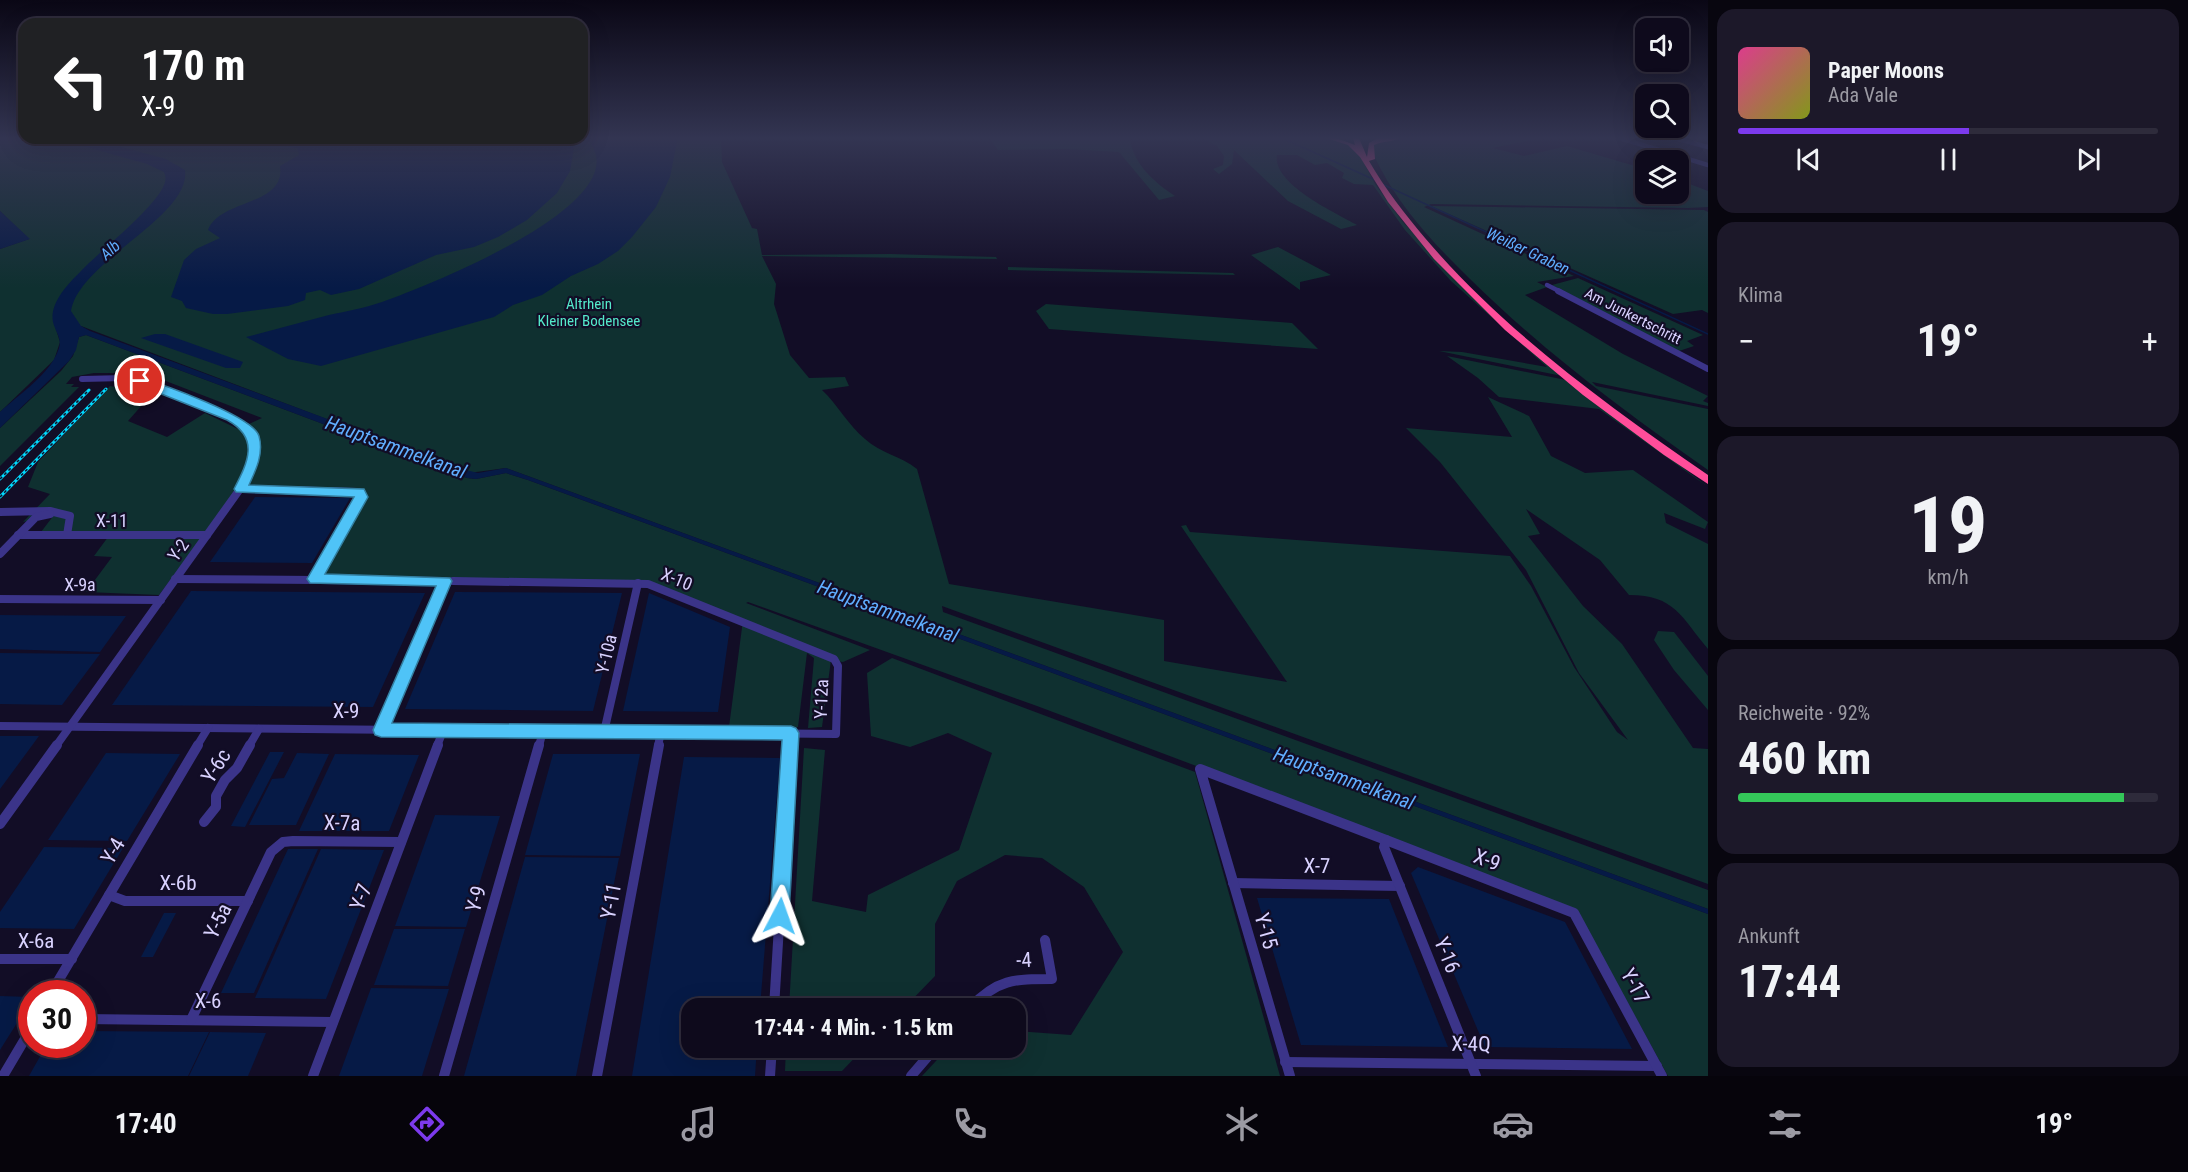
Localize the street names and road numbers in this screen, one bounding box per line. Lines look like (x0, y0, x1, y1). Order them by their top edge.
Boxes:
street label: Am Junkertschritt (1582, 284, 1684, 348)
street label: X-11 (96, 510, 128, 531)
street label: Y-2 (163, 535, 193, 565)
street label: X-10 (658, 563, 696, 595)
street label: X-9a (64, 574, 96, 595)
street label: Y-10a (591, 632, 621, 676)
street label: Y-12a (810, 679, 832, 719)
street label: X-9 (333, 699, 359, 723)
street label: Y-6c (196, 744, 236, 788)
street label: X-7a (323, 811, 361, 835)
street label: Y-4 (96, 834, 130, 868)
street label: X-9 (1470, 844, 1504, 876)
street label: X-7 (1303, 854, 1331, 878)
street label: X-6b (159, 871, 197, 895)
street label: Y-7 (345, 881, 377, 913)
street label: Y-11 (596, 881, 626, 921)
street label: Y-9 (461, 883, 491, 915)
street label: Y-5a (199, 900, 237, 942)
street label: Y-15 (1249, 910, 1283, 952)
street label: X-6a (18, 929, 54, 953)
street label: Y-16 (1429, 934, 1465, 976)
street label: -4 (1016, 948, 1032, 972)
street label: Y-17 (1616, 964, 1654, 1008)
street label: X-6 (195, 989, 221, 1013)
street label: X-4Q (1451, 1032, 1491, 1056)

